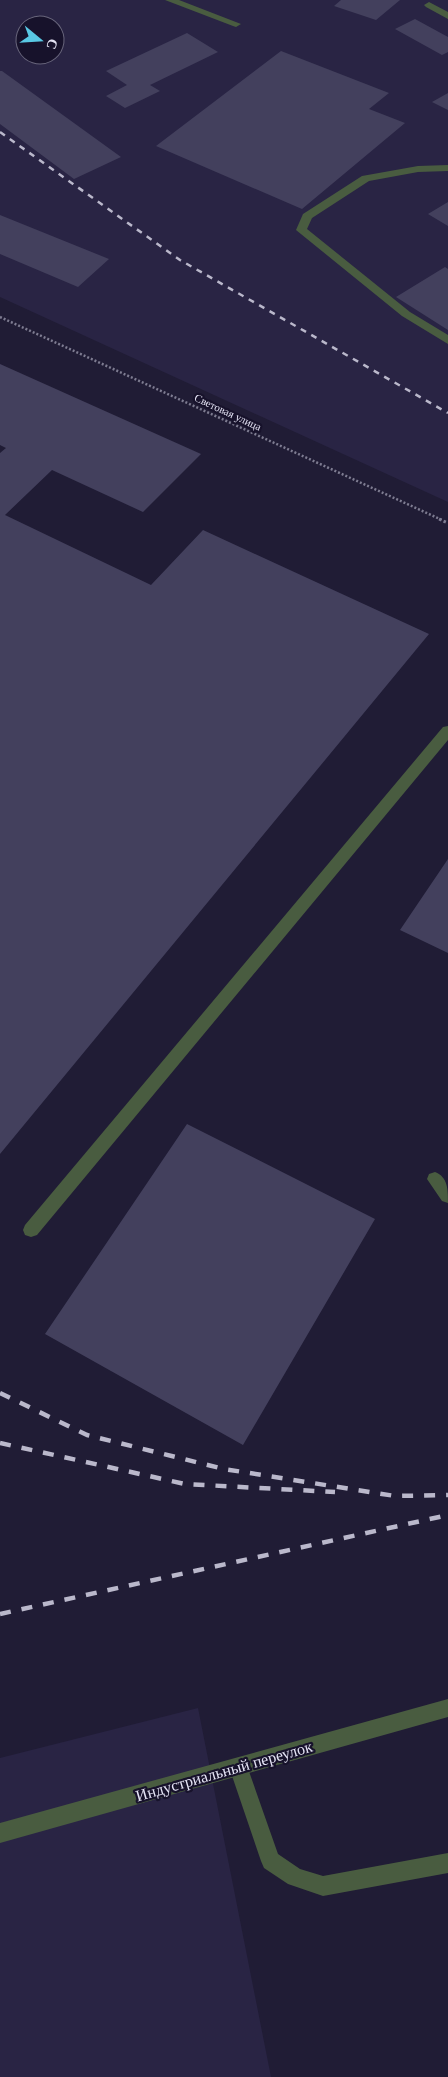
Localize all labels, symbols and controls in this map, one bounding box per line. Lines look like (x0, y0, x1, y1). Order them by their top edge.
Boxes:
north arrow (15, 15, 65, 65)
text: С (43, 37, 61, 51)
street label: Световая улица (193, 391, 263, 433)
street label: Индустриальный переулок (134, 1738, 315, 1805)

